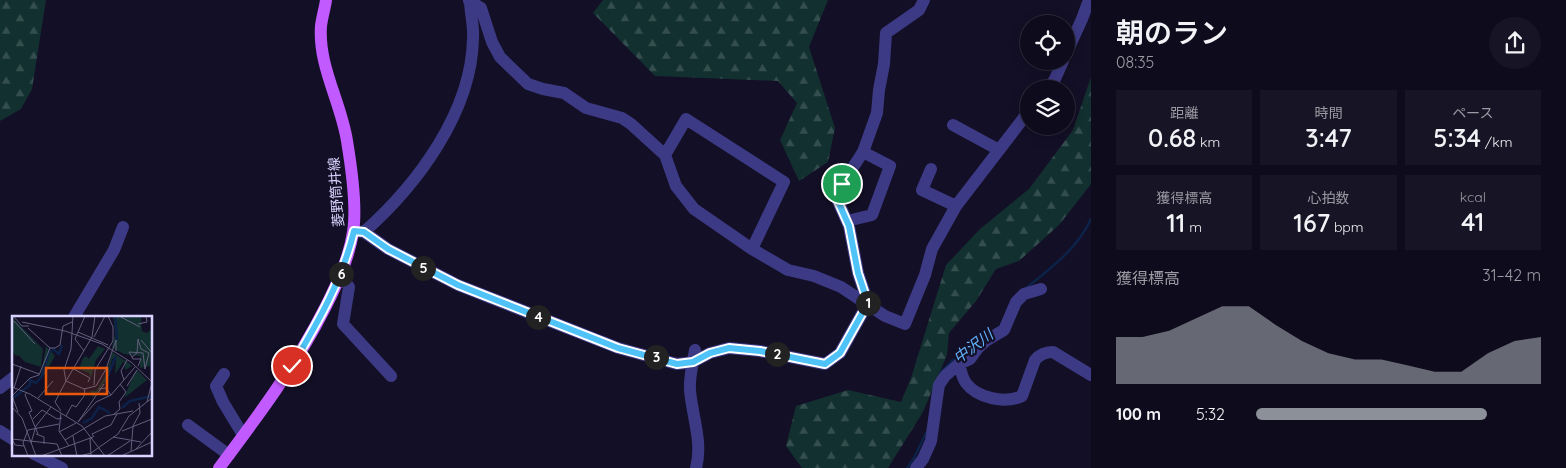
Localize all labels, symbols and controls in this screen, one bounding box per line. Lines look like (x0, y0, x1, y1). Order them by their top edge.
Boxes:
map controls (1020, 15, 1075, 135)
button: locate (1020, 15, 1075, 70)
text: 朝のラン (1116, 15, 1228, 50)
button: share (1489, 17, 1541, 69)
text: 08:35 (1116, 52, 1154, 72)
button: layers (1020, 80, 1075, 135)
text: 距離 (1170, 104, 1198, 122)
text: 時間 (1314, 104, 1342, 122)
text: ペース (1452, 104, 1493, 122)
text: 0.68 (1148, 122, 1196, 153)
text: 3:47 (1305, 122, 1352, 153)
text: 5:34 (1433, 122, 1481, 153)
text: km (1196, 133, 1220, 151)
text: /km (1481, 133, 1512, 151)
street label: 菱野筒井線 (325, 156, 347, 228)
pin (821, 163, 863, 205)
icon: arrive (828, 170, 856, 198)
text: kcal (1460, 188, 1486, 206)
text: 獲得標高 (1156, 189, 1212, 207)
text: 心拍数 (1307, 189, 1349, 207)
text: 41 (1461, 206, 1484, 237)
text: 11 (1166, 207, 1185, 238)
text: 167 (1293, 207, 1330, 238)
text: m (1185, 218, 1202, 236)
text: bpm (1330, 218, 1364, 236)
pin: 5 (410, 256, 436, 280)
text: 5 (419, 259, 428, 277)
pin: 6 (328, 262, 354, 286)
text: 6 (338, 265, 345, 283)
text: 31–42 m (1482, 265, 1541, 285)
text: 獲得標高 (1116, 268, 1180, 288)
pin: 1 (856, 290, 880, 316)
text: 1 (866, 294, 871, 312)
pin: 4 (526, 304, 550, 330)
text: 4 (534, 308, 543, 326)
inset map (12, 316, 152, 456)
water label: 中沢川 (949, 324, 998, 367)
pin: 2 (764, 342, 790, 366)
pin: 3 (644, 344, 668, 370)
pin (271, 345, 313, 387)
text: 2 (774, 345, 781, 363)
text: 3 (653, 348, 660, 366)
icon: check (278, 352, 306, 380)
text: 100 m (1116, 404, 1161, 424)
text: 5:32 (1196, 404, 1225, 424)

